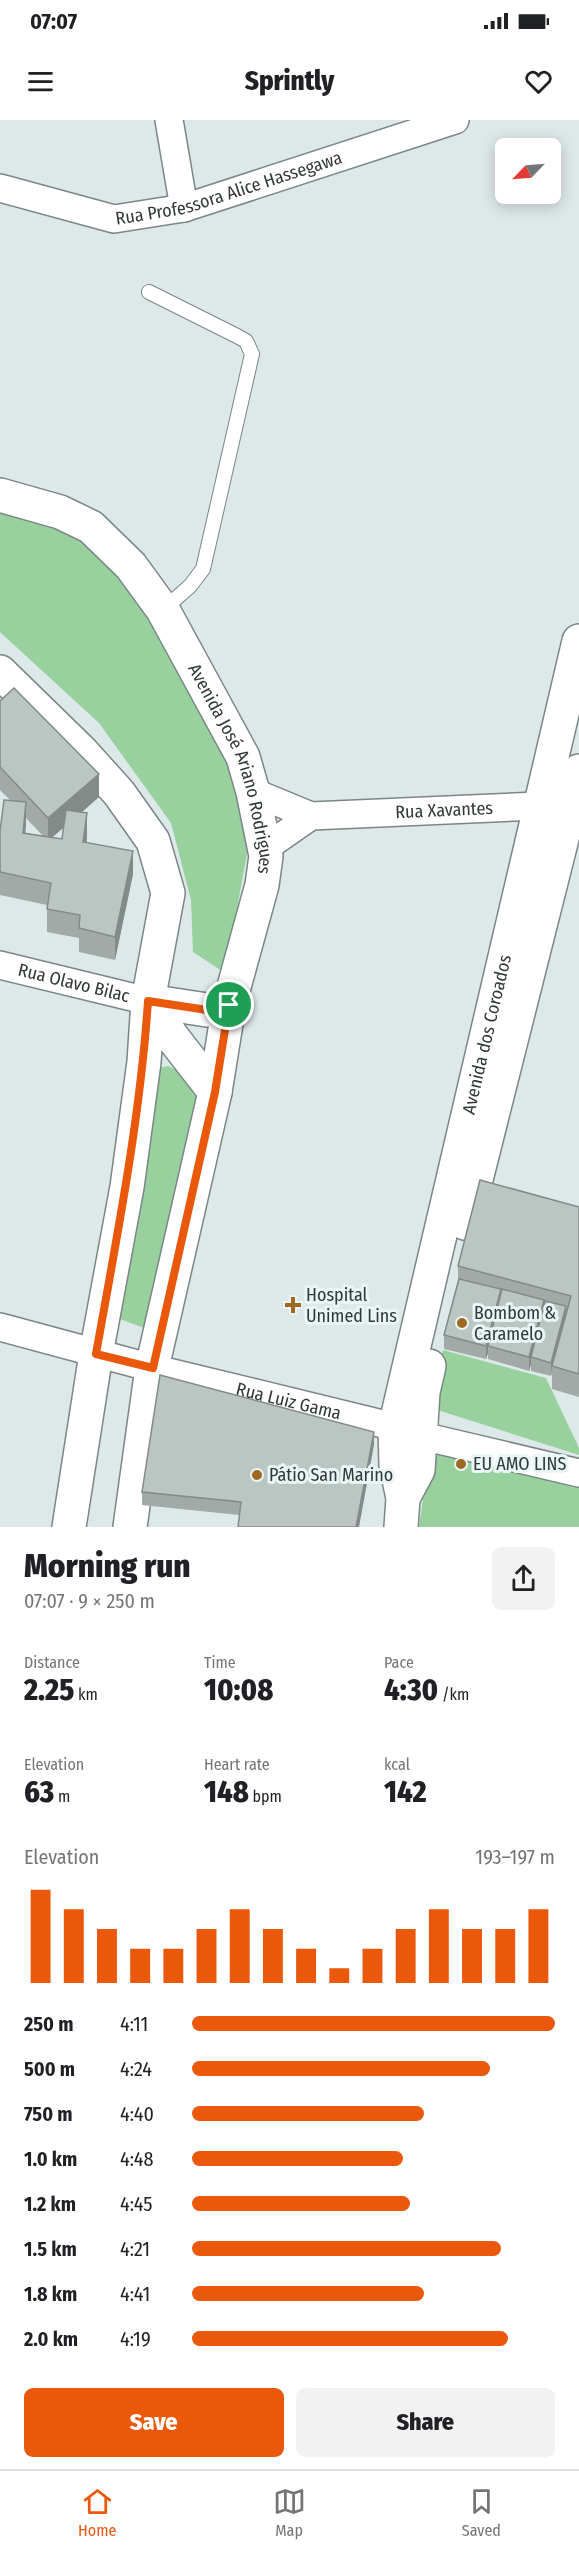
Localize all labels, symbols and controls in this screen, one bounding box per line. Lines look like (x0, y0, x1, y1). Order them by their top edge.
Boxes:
text: 07:07 (30, 8, 77, 35)
icon: menu (24, 65, 57, 98)
text: Sprintly (245, 65, 334, 97)
icon: heart (522, 65, 555, 98)
north arrow (495, 138, 561, 204)
map controls (495, 138, 561, 204)
street label: Rua Professora Alice Hassegawa (114, 146, 345, 230)
street label: Avenida José Ariano Rodrigues (183, 660, 277, 876)
street label: Rua Xavantes (395, 797, 494, 823)
street label: Avenida dos Coroados (458, 952, 516, 1116)
street label: Rua Olavo Bilac (16, 959, 132, 1007)
pin (203, 979, 254, 1030)
icon: arrive (212, 988, 245, 1021)
place label: Hospital Unimed Lins (306, 1284, 397, 1327)
marker: Hospital Unimed Lins (284, 1296, 302, 1314)
place label: Bombom & Caramelo (474, 1302, 556, 1345)
marker: Bombom & Caramelo (455, 1316, 469, 1330)
street label: Rua Luiz Gama (234, 1378, 343, 1425)
place label: EU AMO LINS (473, 1453, 566, 1475)
marker: EU AMO LINS (454, 1457, 468, 1471)
place label: Pátio San Marino (269, 1464, 393, 1486)
marker: Pátio San Marino (250, 1468, 264, 1482)
text: Morning run (24, 1546, 191, 1586)
button: share (492, 1547, 555, 1610)
text: 07:07 · 9 × 250 m (24, 1589, 155, 1613)
text: Distance (24, 1653, 80, 1672)
text: Time (204, 1653, 236, 1672)
text: Pace (384, 1653, 414, 1672)
text: 2.25 (24, 1672, 74, 1708)
text: 10:08 (204, 1672, 273, 1708)
text: 4:30 (384, 1672, 438, 1708)
text: km (74, 1685, 98, 1704)
text: /km (438, 1685, 469, 1704)
text: Elevation (24, 1755, 84, 1774)
text: Heart rate (204, 1755, 270, 1774)
text: kcal (384, 1755, 410, 1774)
text: 63 (24, 1774, 54, 1810)
text: 148 (204, 1774, 249, 1810)
text: 142 (384, 1774, 427, 1810)
text: m (54, 1787, 70, 1806)
text: bpm (249, 1787, 282, 1806)
text: Elevation (24, 1845, 99, 1869)
text: 193–197 m (475, 1845, 555, 1869)
text: 250 m (24, 2012, 73, 2036)
text: 4:11 (120, 2012, 148, 2036)
text: 500 m (24, 2057, 75, 2081)
text: 4:24 (120, 2057, 152, 2081)
text: 750 m (24, 2102, 72, 2126)
text: 4:40 (120, 2102, 154, 2126)
text: 1.0 km (24, 2147, 77, 2171)
text: 4:48 (120, 2147, 154, 2171)
text: 1.2 km (24, 2192, 76, 2216)
text: 4:45 (120, 2192, 152, 2216)
text: 1.5 km (24, 2237, 77, 2261)
text: 4:21 (120, 2237, 150, 2261)
text: 1.8 km (24, 2282, 77, 2306)
text: 4:41 (120, 2282, 150, 2306)
text: 2.0 km (24, 2327, 78, 2351)
text: 4:19 (120, 2327, 151, 2351)
button: Save (24, 2388, 284, 2457)
button: Share (296, 2388, 555, 2457)
tab: Home (78, 2485, 116, 2540)
tab: Map (273, 2485, 306, 2540)
tab: Saved (462, 2485, 501, 2540)

